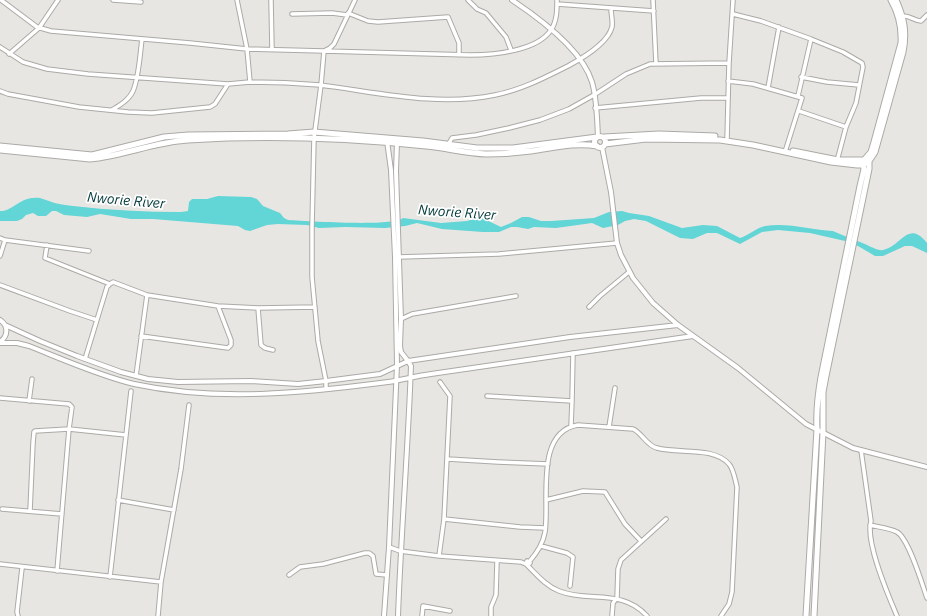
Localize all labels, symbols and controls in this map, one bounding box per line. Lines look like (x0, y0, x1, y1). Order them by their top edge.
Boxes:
water label: Nworie River (86, 189, 166, 213)
water label: Nworie River (417, 202, 497, 224)

